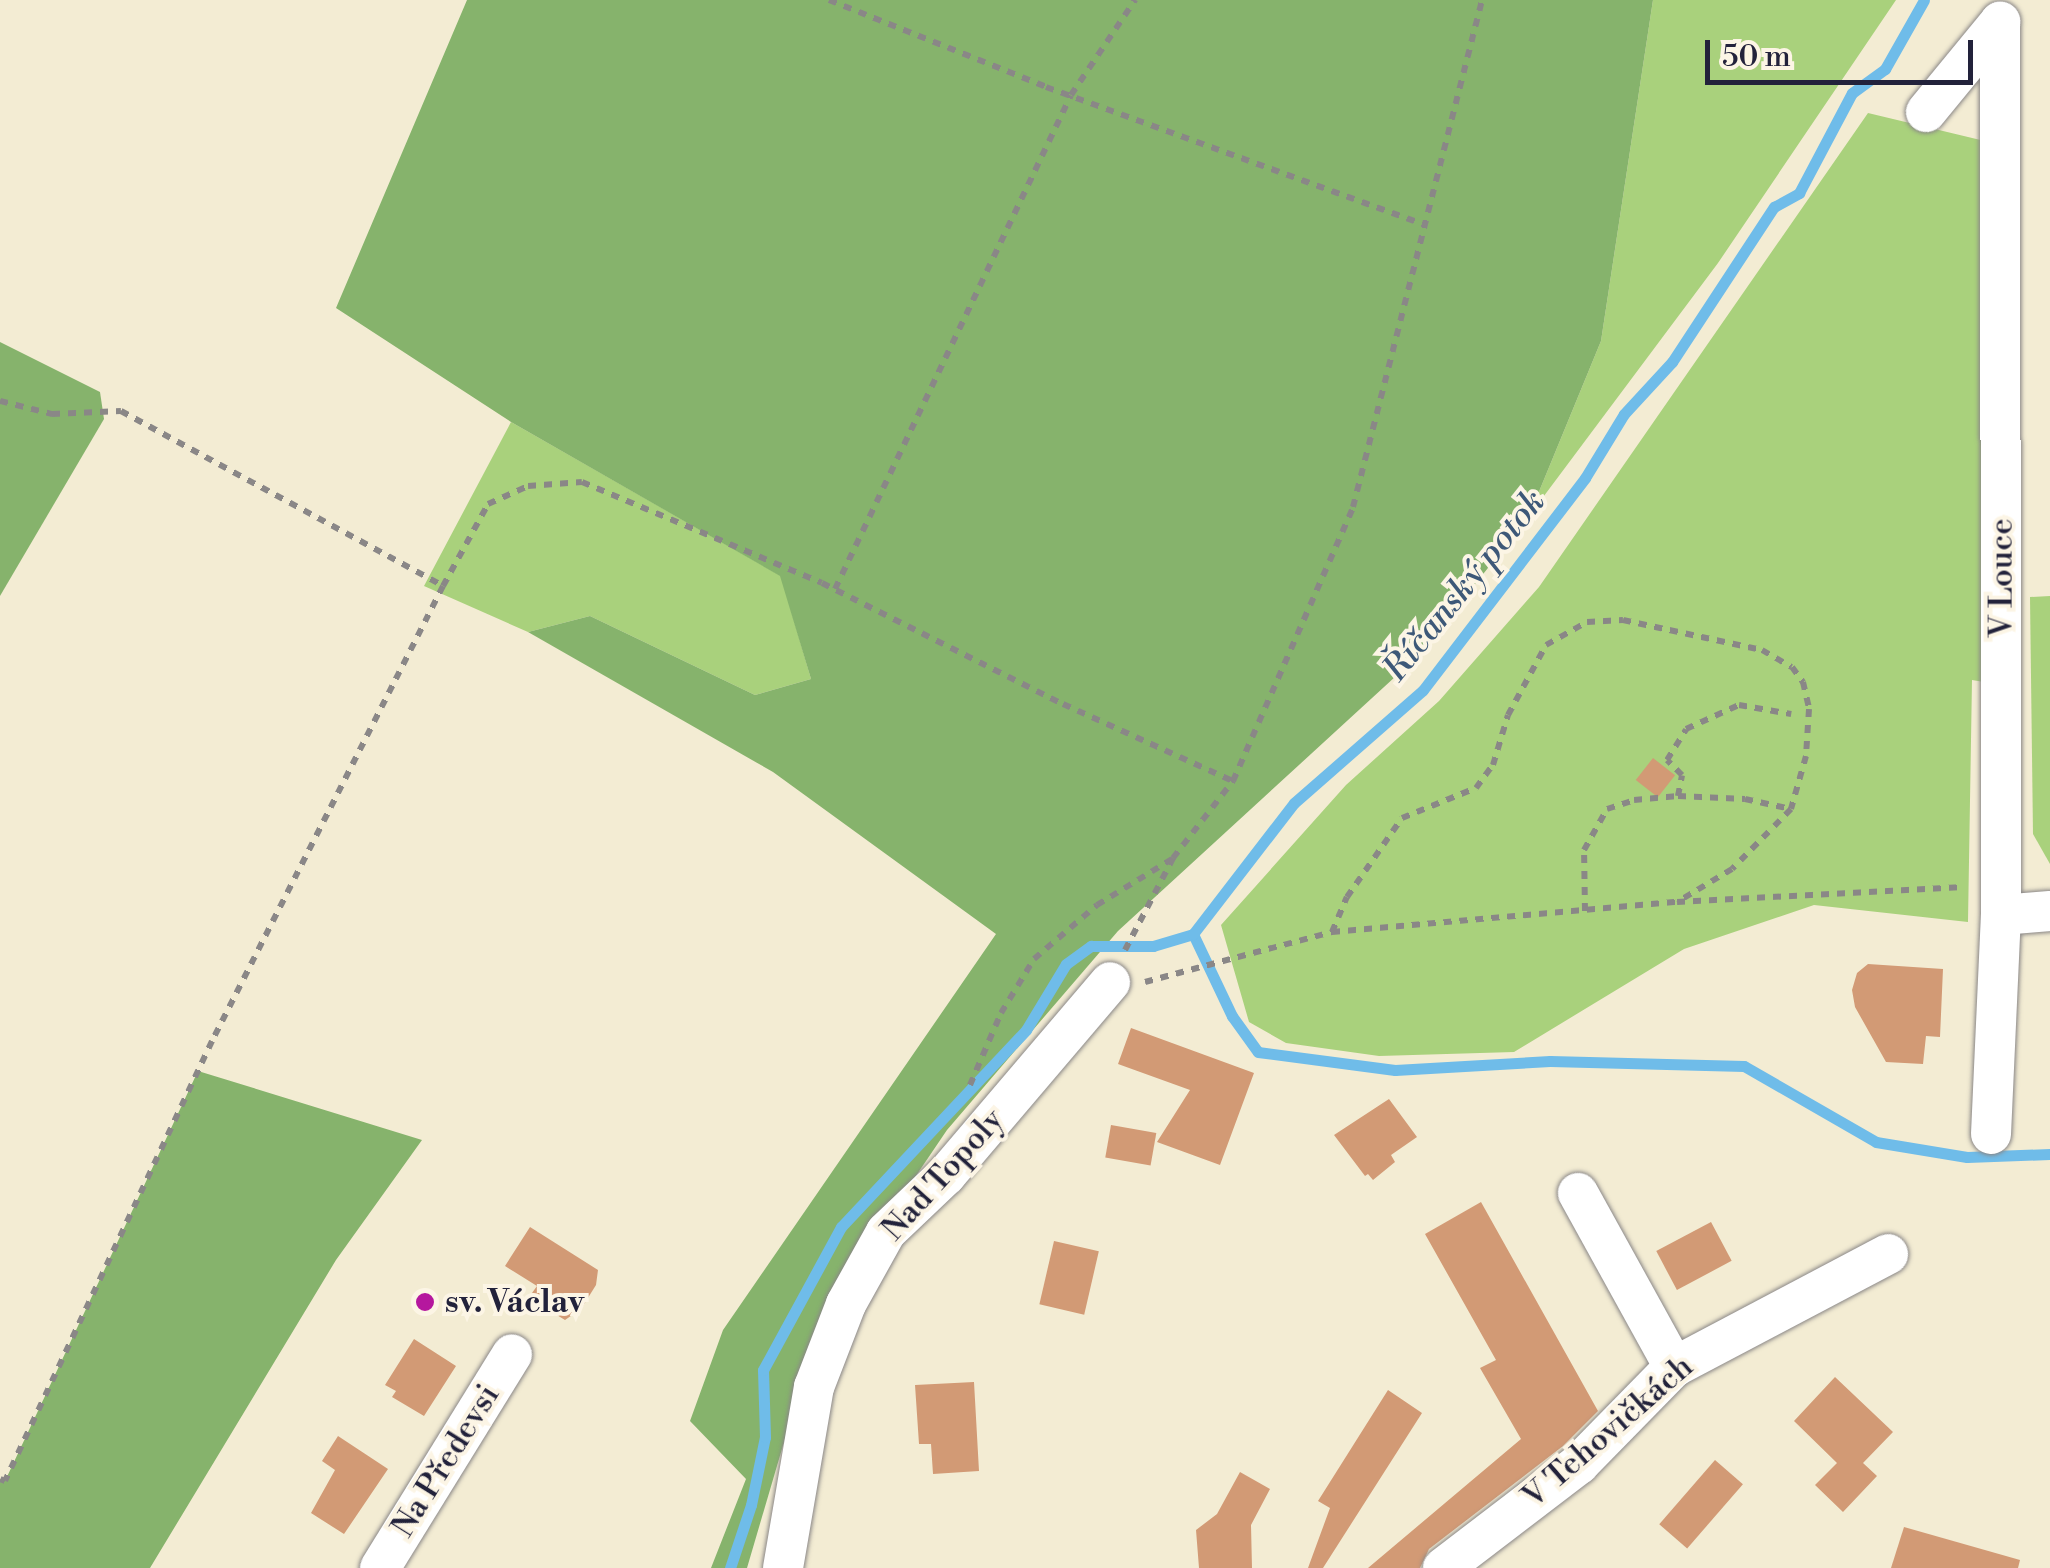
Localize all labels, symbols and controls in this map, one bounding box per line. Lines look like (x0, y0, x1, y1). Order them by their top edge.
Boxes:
scale bar (1710, 20, 1978, 82)
text: 50 m (1722, 38, 1791, 76)
water label: Říčanský potok (1375, 482, 1555, 690)
street label: V Louce (1983, 518, 2021, 638)
street label: Nad Topoly (874, 1101, 1012, 1249)
place label: sv. Václav (445, 1283, 584, 1321)
marker: sv. Václav (414, 1291, 436, 1313)
street label: V Tehovičkách (1515, 1348, 1701, 1516)
street label: Na Předevsi (384, 1378, 508, 1544)

